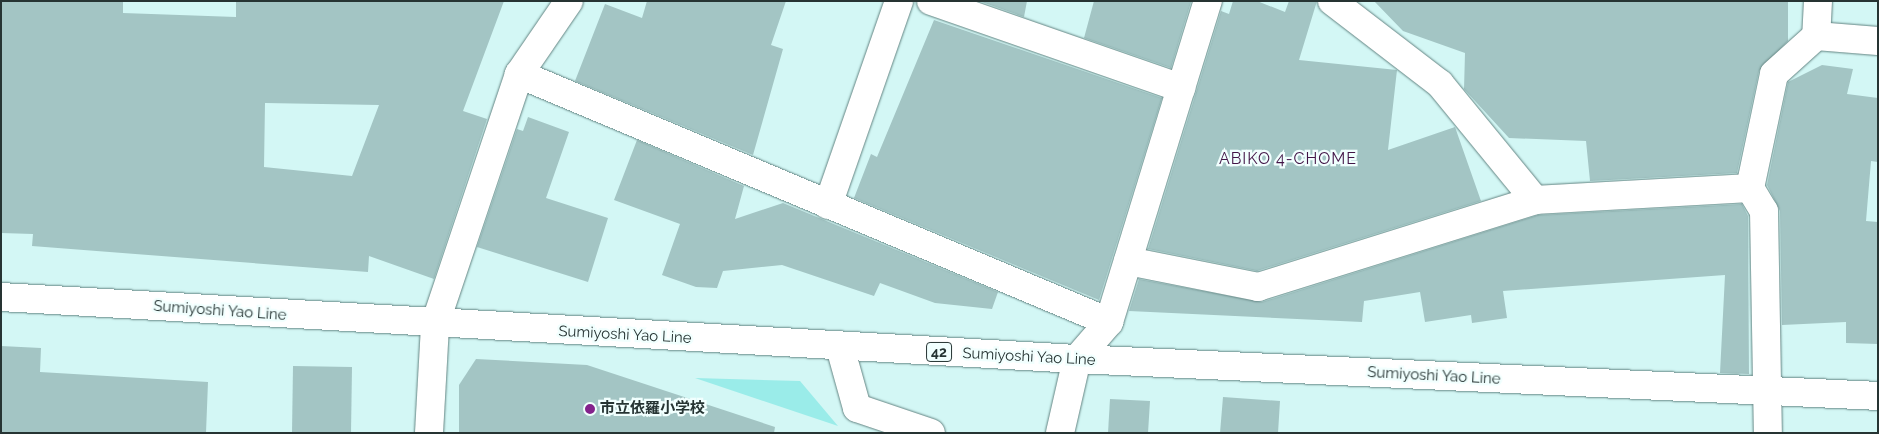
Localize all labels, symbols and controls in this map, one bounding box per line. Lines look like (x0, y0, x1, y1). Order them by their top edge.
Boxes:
district label: ABIKO 4-CHOME (1217, 149, 1359, 169)
street label: Sumiyoshi Yao Line (153, 297, 287, 325)
street label: Sumiyoshi Yao Line (558, 323, 692, 347)
road number: 42 (925, 341, 953, 364)
street label: Sumiyoshi Yao Line (962, 345, 1096, 369)
street label: Sumiyoshi Yao Line (1367, 364, 1501, 388)
place label: 市立依羅小学校 (600, 400, 705, 418)
marker: 市立依羅小学校 (584, 403, 596, 415)

